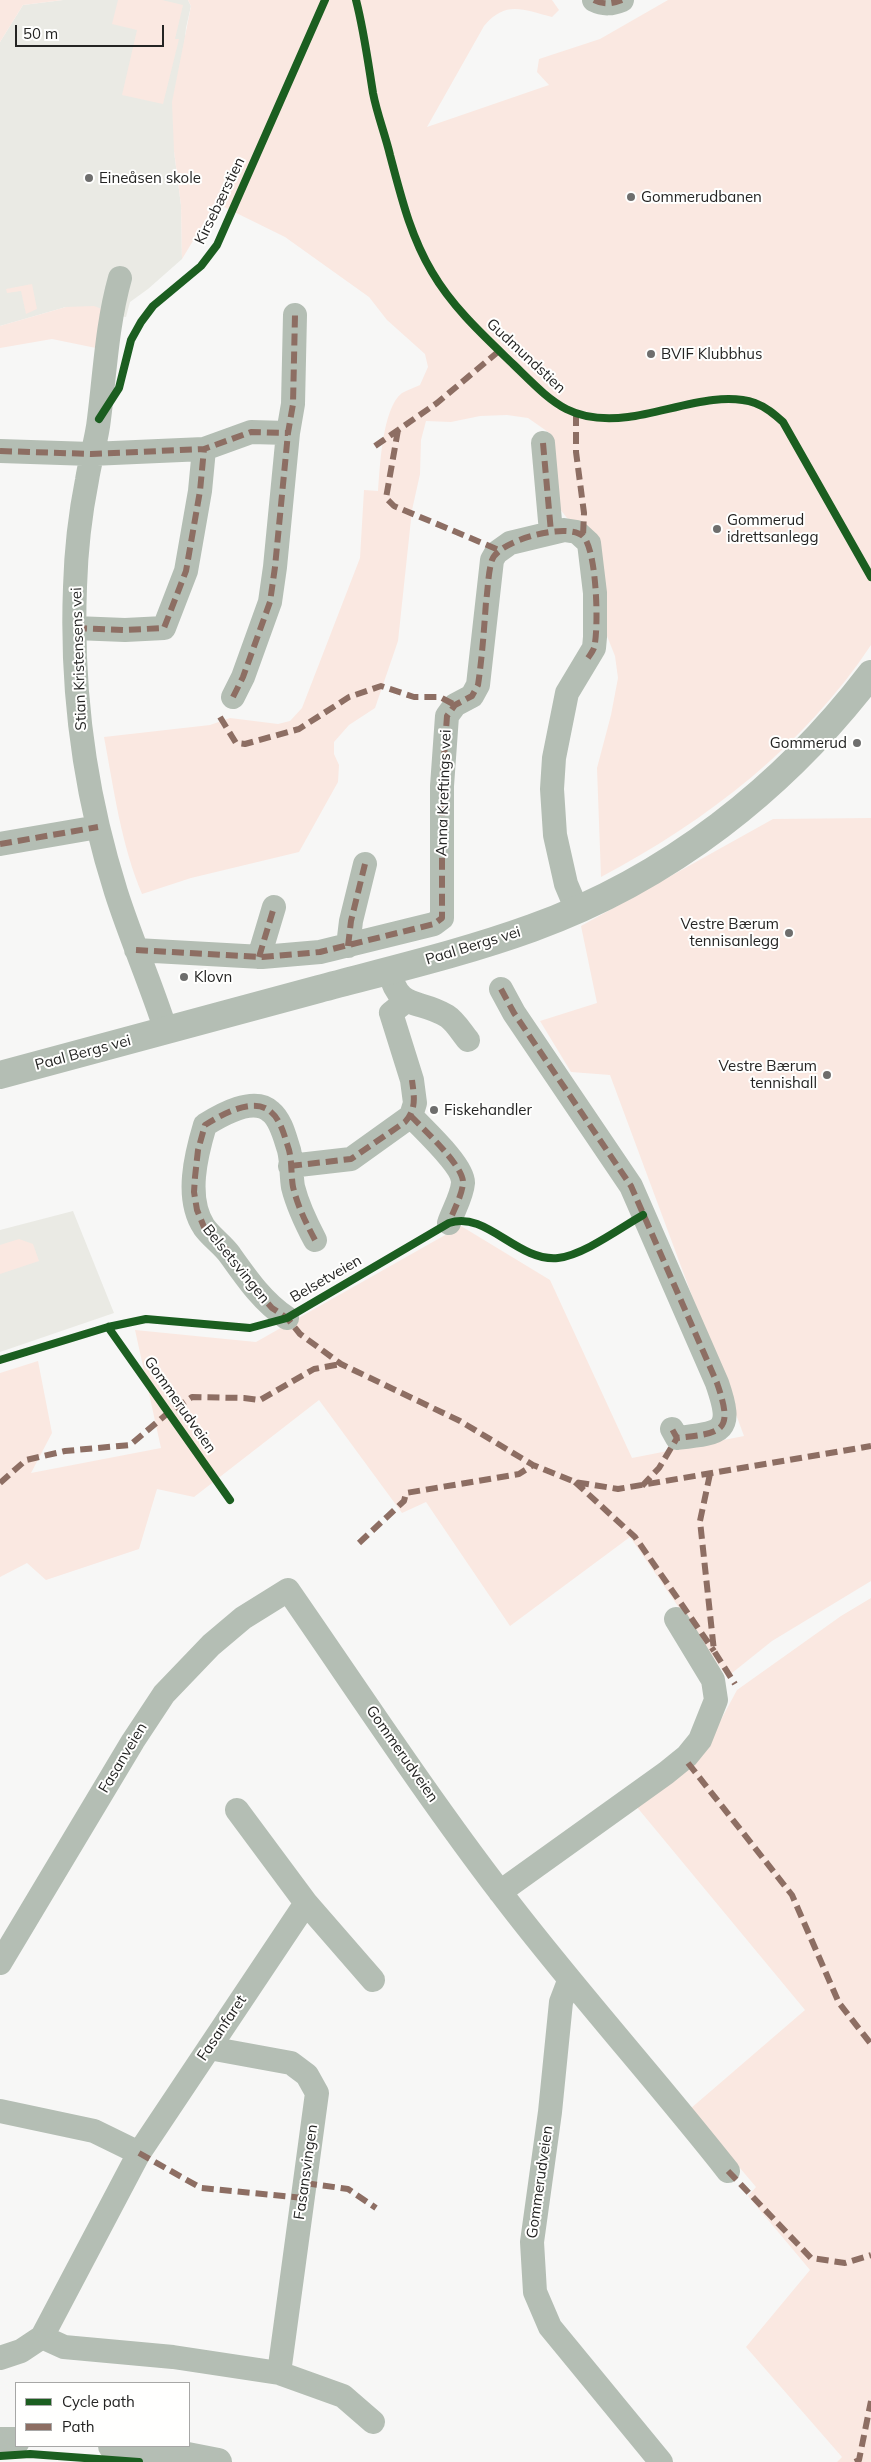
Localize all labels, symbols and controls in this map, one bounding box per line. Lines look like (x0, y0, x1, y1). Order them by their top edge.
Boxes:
scale bar (18, 15, 166, 47)
text: 50 m (23, 24, 58, 43)
street label: Kirsebærstien (191, 154, 249, 248)
place label: Eineåsen skole (99, 169, 201, 187)
marker: Eineåsen skole (83, 172, 95, 184)
place label: Gommerudbanen (641, 188, 762, 206)
marker: Gommerudbanen (625, 191, 637, 203)
street label: Gudmundstien (483, 315, 569, 397)
place label: BVIF Klubbhus (661, 345, 762, 363)
marker: BVIF Klubbhus (645, 348, 657, 360)
place label: Gommerud idrettsanlegg (727, 511, 818, 546)
marker: Gommerud idrettsanlegg (711, 523, 723, 535)
street label: Stian Kristensens vei (68, 587, 90, 731)
street label: Anna Kreftings vei (433, 729, 455, 857)
place label: Gommerud (770, 734, 847, 752)
marker: Gommerud (851, 737, 863, 749)
place label: Vestre Bærum tennisanlegg (681, 915, 779, 950)
street label: Paal Bergs vei (423, 923, 523, 969)
marker: Vestre Bærum tennisanlegg (783, 927, 795, 939)
place label: Klovn (194, 968, 232, 986)
marker: Klovn (178, 971, 190, 983)
street label: Paal Bergs vei (33, 1032, 133, 1074)
place label: Vestre Bærum tennishall (719, 1057, 817, 1092)
marker: Vestre Bærum tennishall (821, 1069, 833, 1081)
place label: Fiskehandler (444, 1101, 532, 1119)
marker: Fiskehandler (428, 1104, 440, 1116)
street label: Belsetsvingen (199, 1221, 273, 1307)
street label: Belsetveien (287, 1251, 365, 1307)
street label: Gommerudveien (140, 1353, 220, 1457)
street label: Gommerudveien (362, 1702, 442, 1806)
street label: Fasanveien (95, 1720, 151, 1796)
street label: Fasanfaret (194, 1992, 250, 2064)
street label: Fasansvingen (290, 2123, 322, 2221)
street label: Gommerudveien (523, 2124, 557, 2240)
legend (15, 2382, 190, 2447)
text: Cycle path (62, 2392, 135, 2411)
text: Path (62, 2417, 94, 2436)

